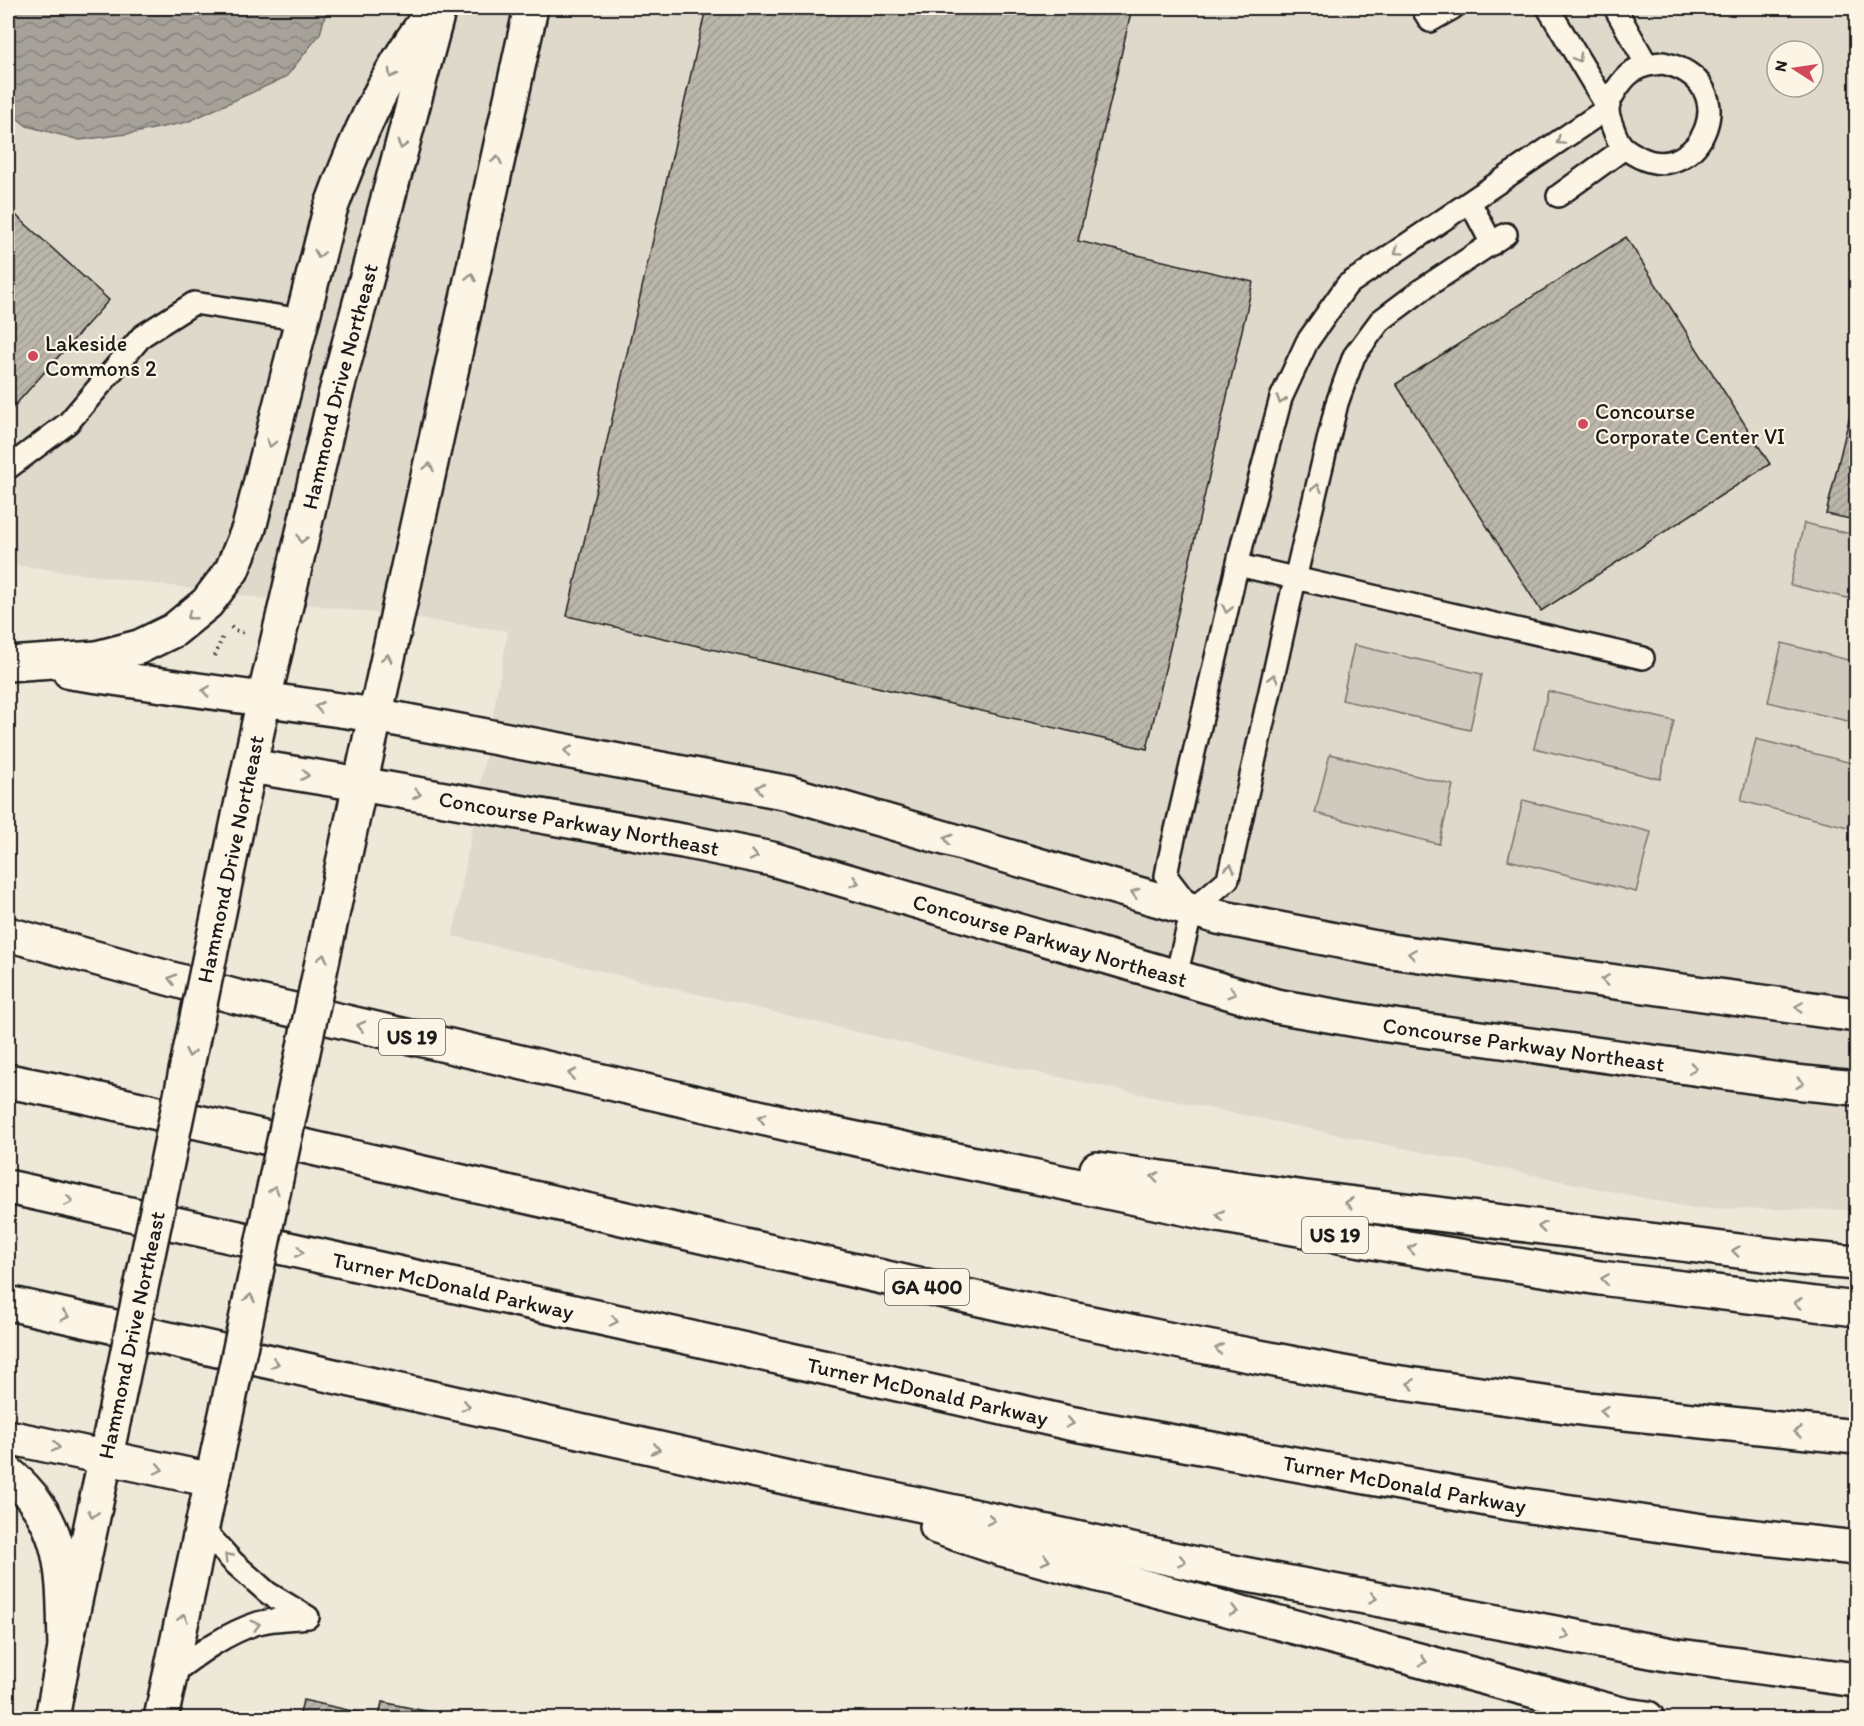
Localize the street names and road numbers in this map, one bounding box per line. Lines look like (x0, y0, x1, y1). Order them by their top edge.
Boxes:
street label: Hammond Drive Northeast (296, 261, 384, 512)
street label: Hammond Drive Northeast (191, 733, 270, 985)
street label: Concourse Parkway Northeast (437, 785, 722, 862)
street label: Concourse Parkway Northeast (910, 888, 1190, 993)
street label: Concourse Parkway Northeast (1381, 1012, 1666, 1078)
road number: US 19 (379, 1019, 445, 1055)
street label: Hammond Drive Northeast (92, 1209, 171, 1461)
road number: US 19 (1302, 1217, 1368, 1253)
street label: Turner McDonald Parkway (330, 1246, 577, 1326)
road number: GA 400 (885, 1269, 969, 1305)
street label: Turner McDonald Parkway (804, 1351, 1051, 1432)
street label: Turner McDonald Parkway (1281, 1449, 1529, 1519)

